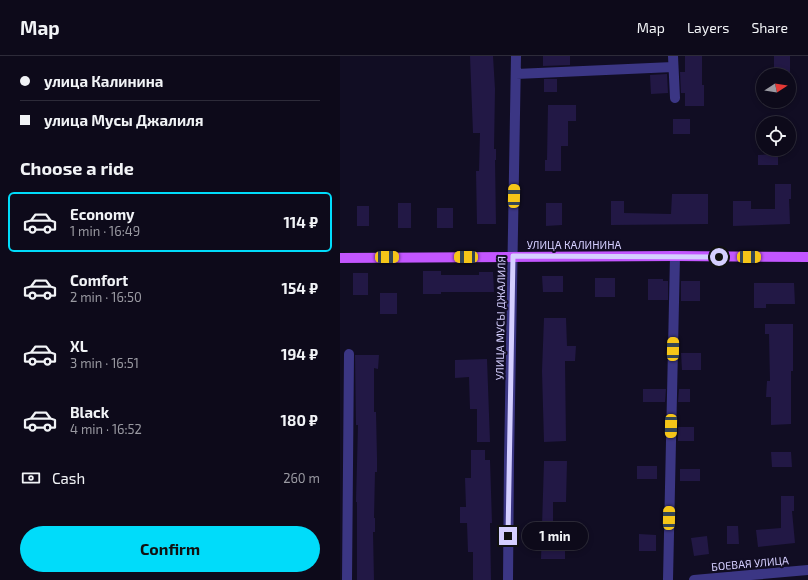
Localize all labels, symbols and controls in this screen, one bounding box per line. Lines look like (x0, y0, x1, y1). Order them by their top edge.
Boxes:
text: Map (20, 16, 60, 39)
text: Map (637, 19, 665, 36)
text: Layers (687, 19, 729, 36)
text: Share (751, 19, 788, 36)
north arrow (756, 68, 796, 108)
map controls (756, 68, 796, 156)
text: улица Калинина (44, 72, 163, 90)
text: улица Мусы Джалиля (44, 111, 203, 129)
button: locate (756, 116, 796, 156)
text: Choose a ride (20, 157, 134, 179)
car (508, 184, 520, 208)
icon: car (22, 204, 58, 240)
text: Economy (70, 205, 135, 223)
text: 114 ₽ (283, 213, 318, 231)
text: 1 min · 16:49 (70, 223, 140, 239)
street label: УЛИЦА КАЛИНИНА (527, 238, 622, 251)
route start (710, 248, 728, 266)
car (375, 251, 399, 263)
car (454, 251, 478, 263)
car (737, 251, 761, 263)
street label: УЛИЦА МУСЫ ДЖАЛИЛЯ (492, 256, 508, 380)
icon: car (22, 270, 58, 306)
text: Comfort (70, 271, 128, 289)
text: 154 ₽ (282, 279, 318, 297)
text: 2 min · 16:50 (70, 289, 142, 305)
icon: car (22, 336, 58, 372)
text: XL (70, 337, 88, 355)
car (667, 337, 679, 361)
text: 194 ₽ (281, 345, 318, 363)
text: 3 min · 16:51 (70, 355, 139, 371)
icon: car (22, 402, 58, 438)
text: Black (70, 403, 109, 421)
text: 180 ₽ (281, 411, 318, 429)
car (665, 414, 677, 438)
text: 4 min · 16:52 (70, 421, 142, 437)
icon: cash (20, 467, 42, 489)
text: Cash (52, 469, 85, 487)
text: 260 m (283, 470, 320, 486)
car (663, 506, 675, 530)
callout: 1 min (522, 522, 588, 550)
button: Confirm (20, 526, 320, 572)
route end (499, 527, 517, 545)
text: 1 min (539, 528, 571, 544)
street label: БОЕВАЯ УЛИЦА (711, 553, 790, 573)

